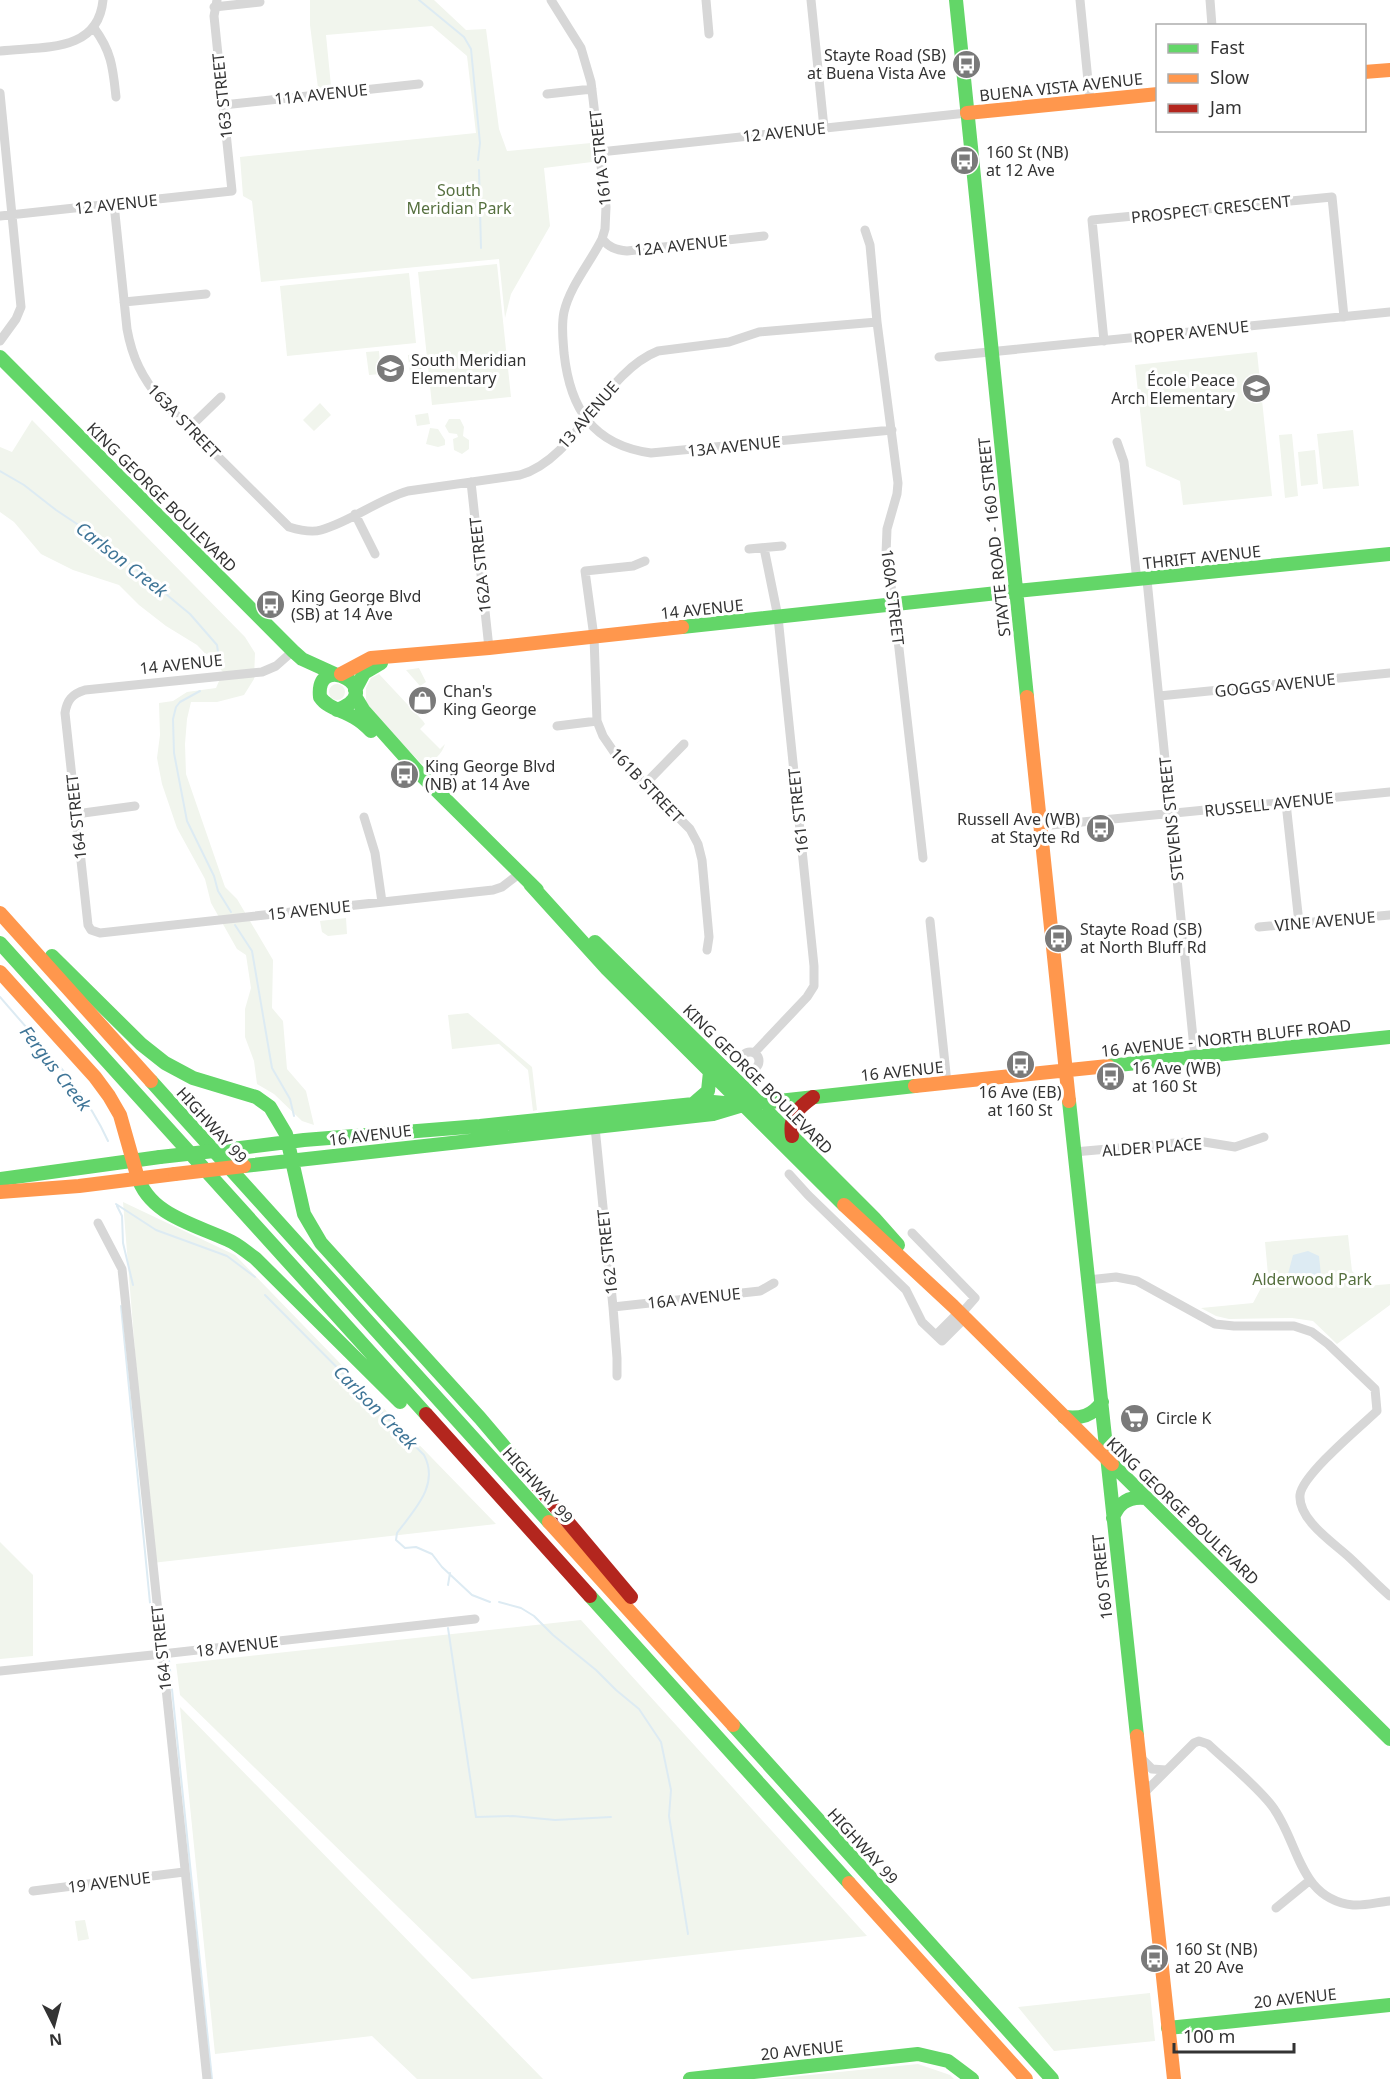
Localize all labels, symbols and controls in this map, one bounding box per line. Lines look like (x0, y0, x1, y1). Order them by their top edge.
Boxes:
legend (1156, 24, 1366, 132)
text: Fast (1210, 35, 1245, 59)
place label: Stayte Road (SB) at Buena Vista Ave (807, 44, 946, 84)
bus stop icon: Stayte Road (SB) at Buena Vista Ave (951, 48, 983, 80)
street label: 163 STREET (207, 52, 237, 140)
text: Slow (1210, 65, 1249, 89)
street label: BUENA VISTA AVENUE (978, 67, 1144, 107)
street label: 11A AVENUE (273, 78, 369, 110)
text: Jam (1208, 95, 1242, 119)
street label: 161A STREET (584, 109, 616, 207)
street label: 12 AVENUE (741, 117, 827, 147)
place label: 160 St (NB) at 12 Ave (986, 141, 1069, 181)
bus stop icon: 160 St (NB) at 12 Ave (949, 145, 981, 177)
park label: South Meridian Park (406, 179, 512, 219)
street label: 12 AVENUE (73, 189, 159, 219)
street label: PROSPECT CRESCENT (1130, 190, 1292, 228)
street label: 12A AVENUE (633, 229, 729, 261)
street label: ROPER AVENUE (1132, 315, 1250, 349)
place label: South Meridian Elementary (411, 349, 526, 389)
school or university icon: South Meridian Elementary (374, 353, 406, 385)
place label: École Peace Arch Elementary (1111, 369, 1236, 409)
school or university icon: École Peace Arch Elementary (1240, 373, 1272, 405)
street label: 13 AVENUE (552, 376, 624, 454)
street label: 163A STREET (143, 379, 225, 463)
street label: KING GEORGE BOULEVARD (82, 417, 242, 577)
street label: 13A AVENUE (686, 430, 782, 462)
street label: STAYTE ROAD - 160 STREET (973, 436, 1015, 638)
water label: Carlson Creek (71, 516, 174, 603)
street label: 162A STREET (464, 516, 496, 614)
street label: THRIFT AVENUE (1142, 540, 1262, 574)
street label: 160A STREET (876, 548, 910, 646)
place label: King George Blvd (SB) at 14 Ave (291, 585, 421, 625)
bus stop icon: King George Blvd (SB) at 14 Ave (254, 589, 286, 621)
street label: 14 AVENUE (659, 594, 745, 624)
street label: 14 AVENUE (138, 649, 224, 679)
street label: GOGGS AVENUE (1214, 668, 1336, 702)
place label: Chan's King George (443, 680, 537, 720)
shop icon: Chan's King George (406, 684, 438, 716)
street label: 161B STREET (606, 743, 688, 827)
place label: King George Blvd (NB) at 14 Ave (425, 755, 555, 795)
street label: STEVENS STREET (1154, 756, 1188, 882)
bus stop icon: King George Blvd (NB) at 14 Ave (388, 759, 420, 791)
street label: 161 STREET (783, 767, 813, 855)
street label: 164 STREET (61, 773, 91, 861)
street label: RUSSELL AVENUE (1203, 786, 1335, 822)
place label: Russell Ave (WB) at Stayte Rd (957, 808, 1080, 848)
bus stop icon: Russell Ave (WB) at Stayte Rd (1085, 812, 1117, 844)
street label: 15 AVENUE (266, 895, 352, 925)
street label: VINE AVENUE (1274, 906, 1376, 936)
place label: Stayte Road (SB) at North Bluff Rd (1080, 918, 1207, 958)
bus stop icon: Stayte Road (SB) at North Bluff Rd (1043, 922, 1075, 954)
street label: KING GEORGE BOULEVARD (678, 999, 838, 1159)
street label: 16 AVENUE - NORTH BLUFF ROAD (1100, 1014, 1352, 1062)
water label: Fergus Creek (15, 1020, 98, 1116)
bus stop icon: 16 Ave (EB) at 160 St (1004, 1048, 1036, 1080)
street label: 16 AVENUE (859, 1056, 945, 1086)
place label: 16 Ave (WB) at 160 St (1132, 1057, 1221, 1097)
bus stop icon: 16 Ave (WB) at 160 St (1095, 1061, 1127, 1093)
place label: 16 Ave (EB) at 160 St (979, 1081, 1062, 1121)
street label: HIGHWAY 99 (172, 1082, 252, 1168)
street label: 16 AVENUE (327, 1119, 413, 1151)
street label: ALDER PLACE (1101, 1133, 1203, 1161)
street label: 162 STREET (592, 1208, 622, 1296)
park label: Alderwood Park (1252, 1268, 1372, 1290)
street label: 16A AVENUE (646, 1282, 742, 1314)
water label: Carlson Creek (329, 1360, 424, 1455)
supermarket icon: Circle K (1119, 1402, 1151, 1434)
place label: Circle K (1156, 1407, 1212, 1429)
street label: KING GEORGE BOULEVARD (1102, 1432, 1264, 1590)
street label: HIGHWAY 99 (498, 1442, 578, 1528)
street label: 160 STREET (1087, 1533, 1117, 1621)
street label: 164 STREET (146, 1604, 176, 1692)
street label: 18 AVENUE (194, 1630, 280, 1662)
street label: HIGHWAY 99 (823, 1803, 903, 1889)
street label: 19 AVENUE (66, 1866, 152, 1898)
place label: 160 St (NB) at 20 Ave (1175, 1938, 1258, 1978)
bus stop icon: 160 St (NB) at 20 Ave (1138, 1942, 1170, 1974)
street label: 20 AVENUE (1252, 1983, 1338, 2013)
north arrow (24, 1995, 84, 2055)
scale bar (1174, 2016, 1294, 2054)
text: 100 m (1183, 2024, 1235, 2048)
text: N (48, 2028, 63, 2052)
street label: 20 AVENUE (759, 2035, 845, 2065)

